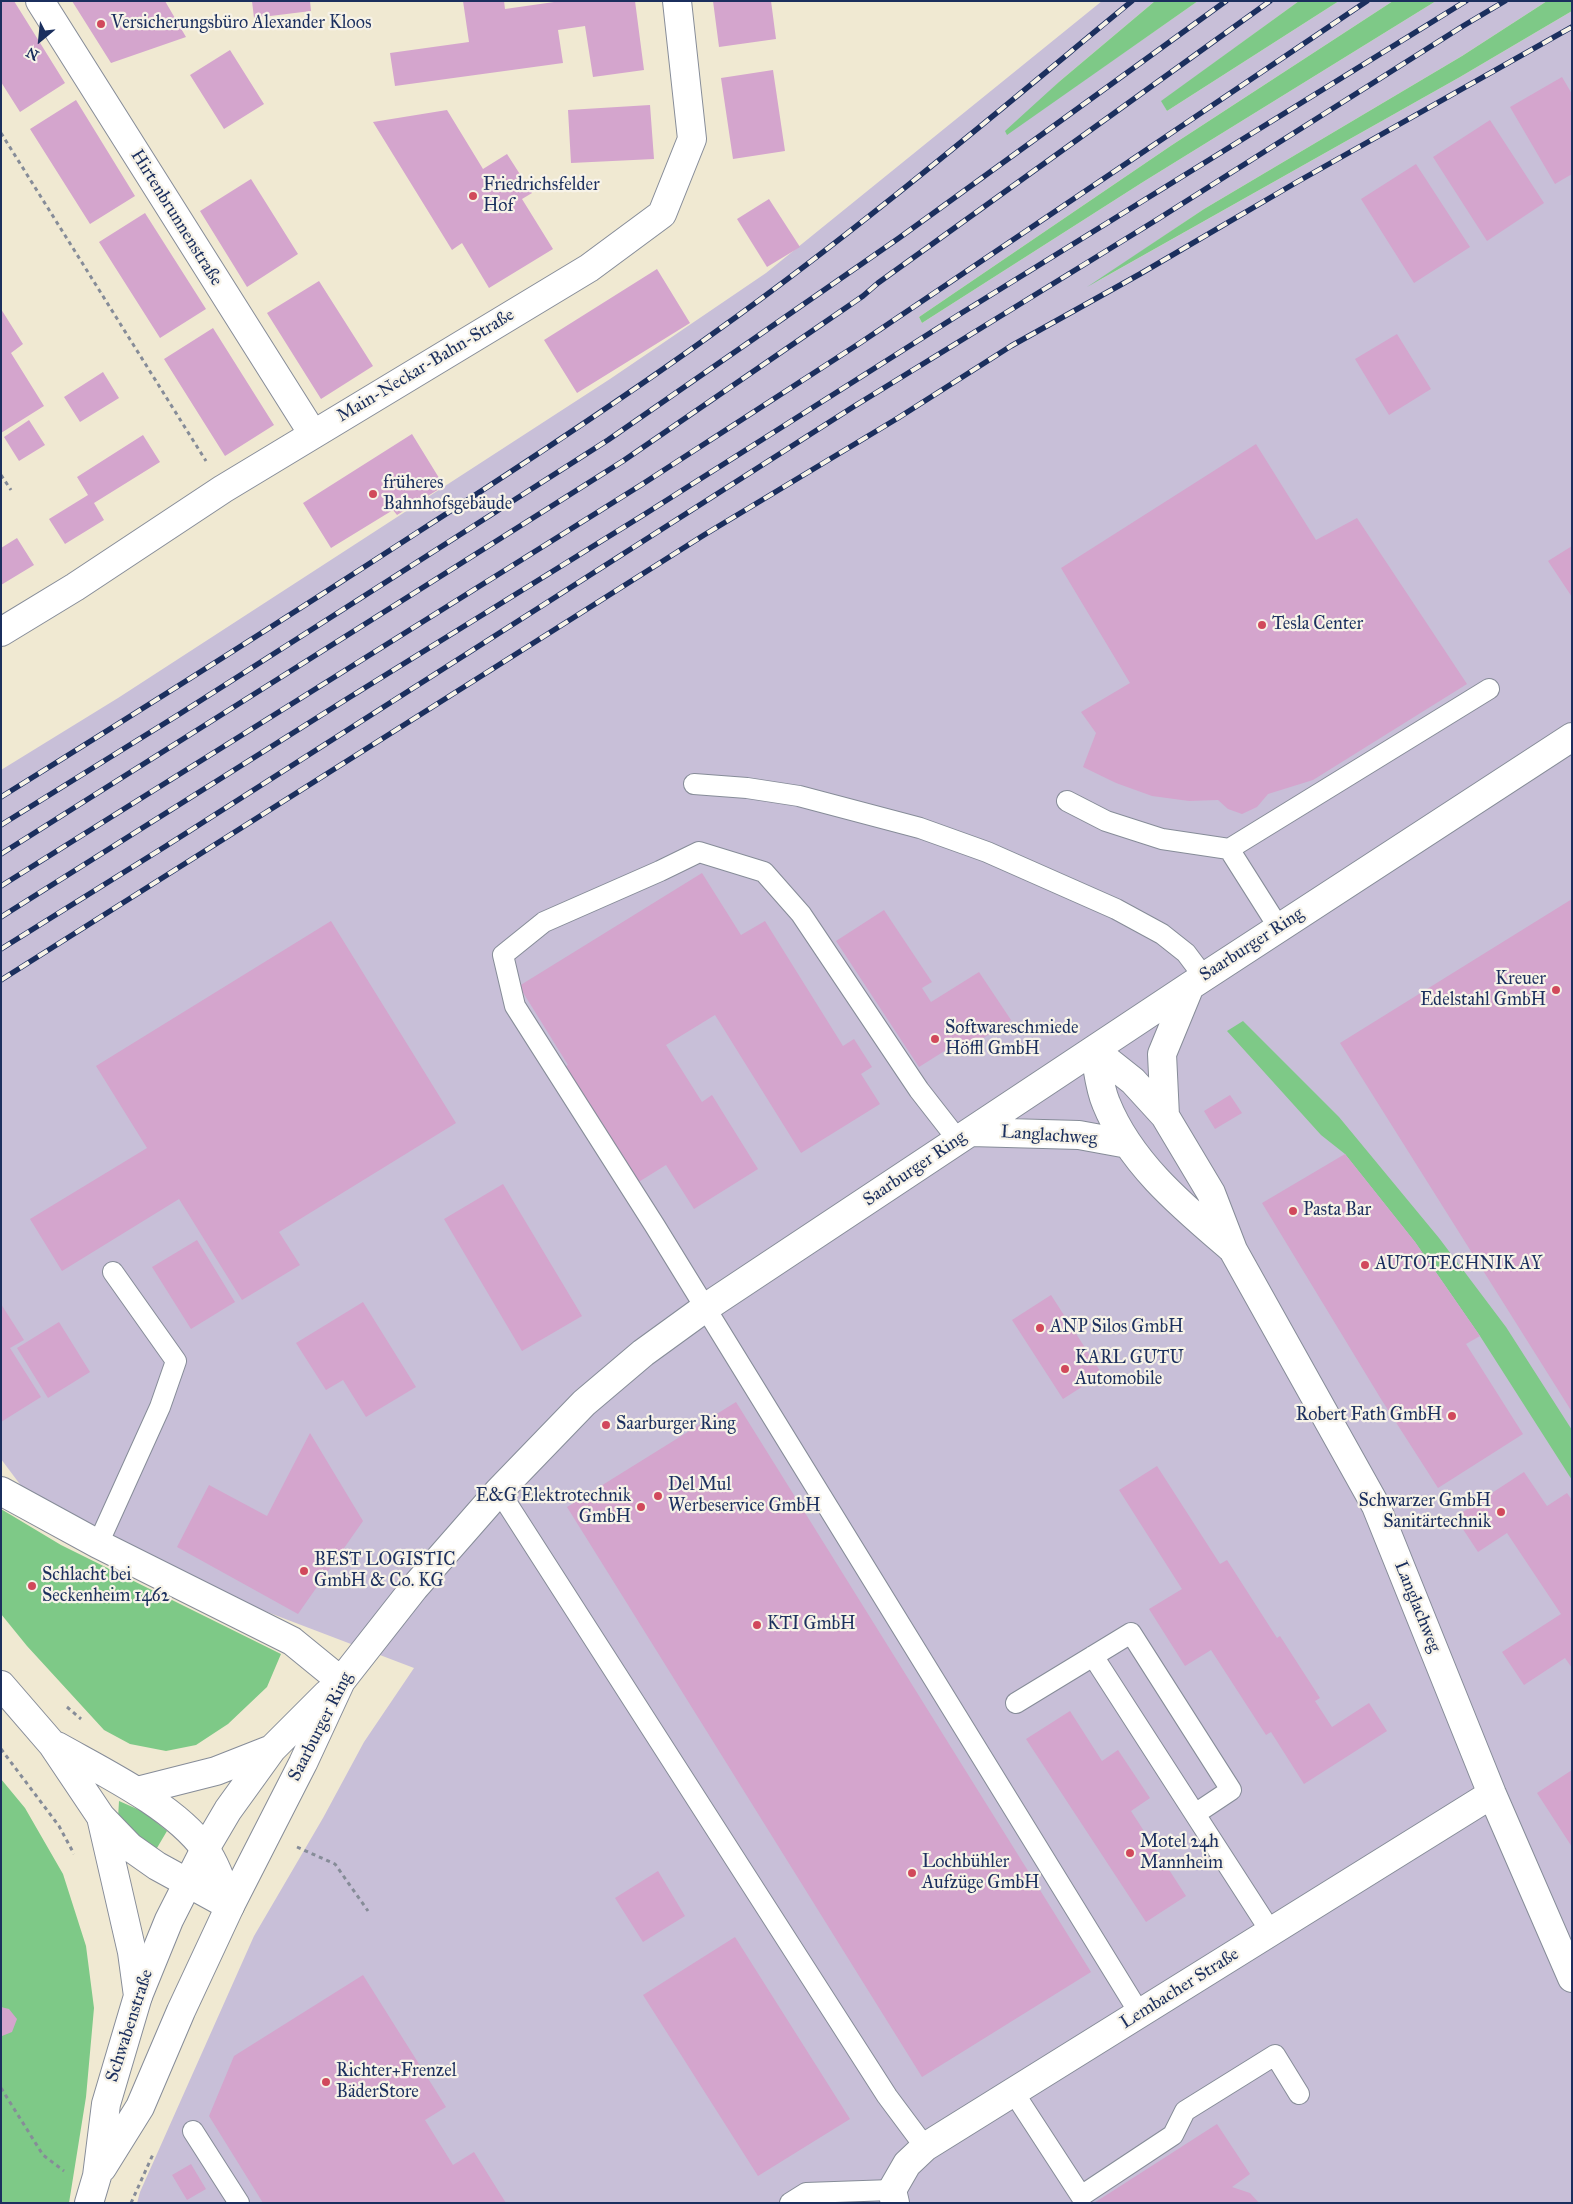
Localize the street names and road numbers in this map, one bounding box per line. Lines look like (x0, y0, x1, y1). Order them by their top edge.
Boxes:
street label: Hirtenbrunnenstraße (125, 146, 227, 290)
street label: Main-Neckar-Bahn-Straße (333, 304, 519, 428)
street label: Saarburger Ring (1196, 903, 1308, 987)
street label: Langlachweg (1000, 1122, 1098, 1150)
street label: Saarburger Ring (859, 1127, 971, 1211)
street label: Langlachweg (1389, 1558, 1445, 1656)
street label: Saarburger Ring (284, 1669, 358, 1785)
street label: Lembacher Straße (1117, 1944, 1243, 2034)
street label: Schwabenstraße (102, 1967, 158, 2085)

